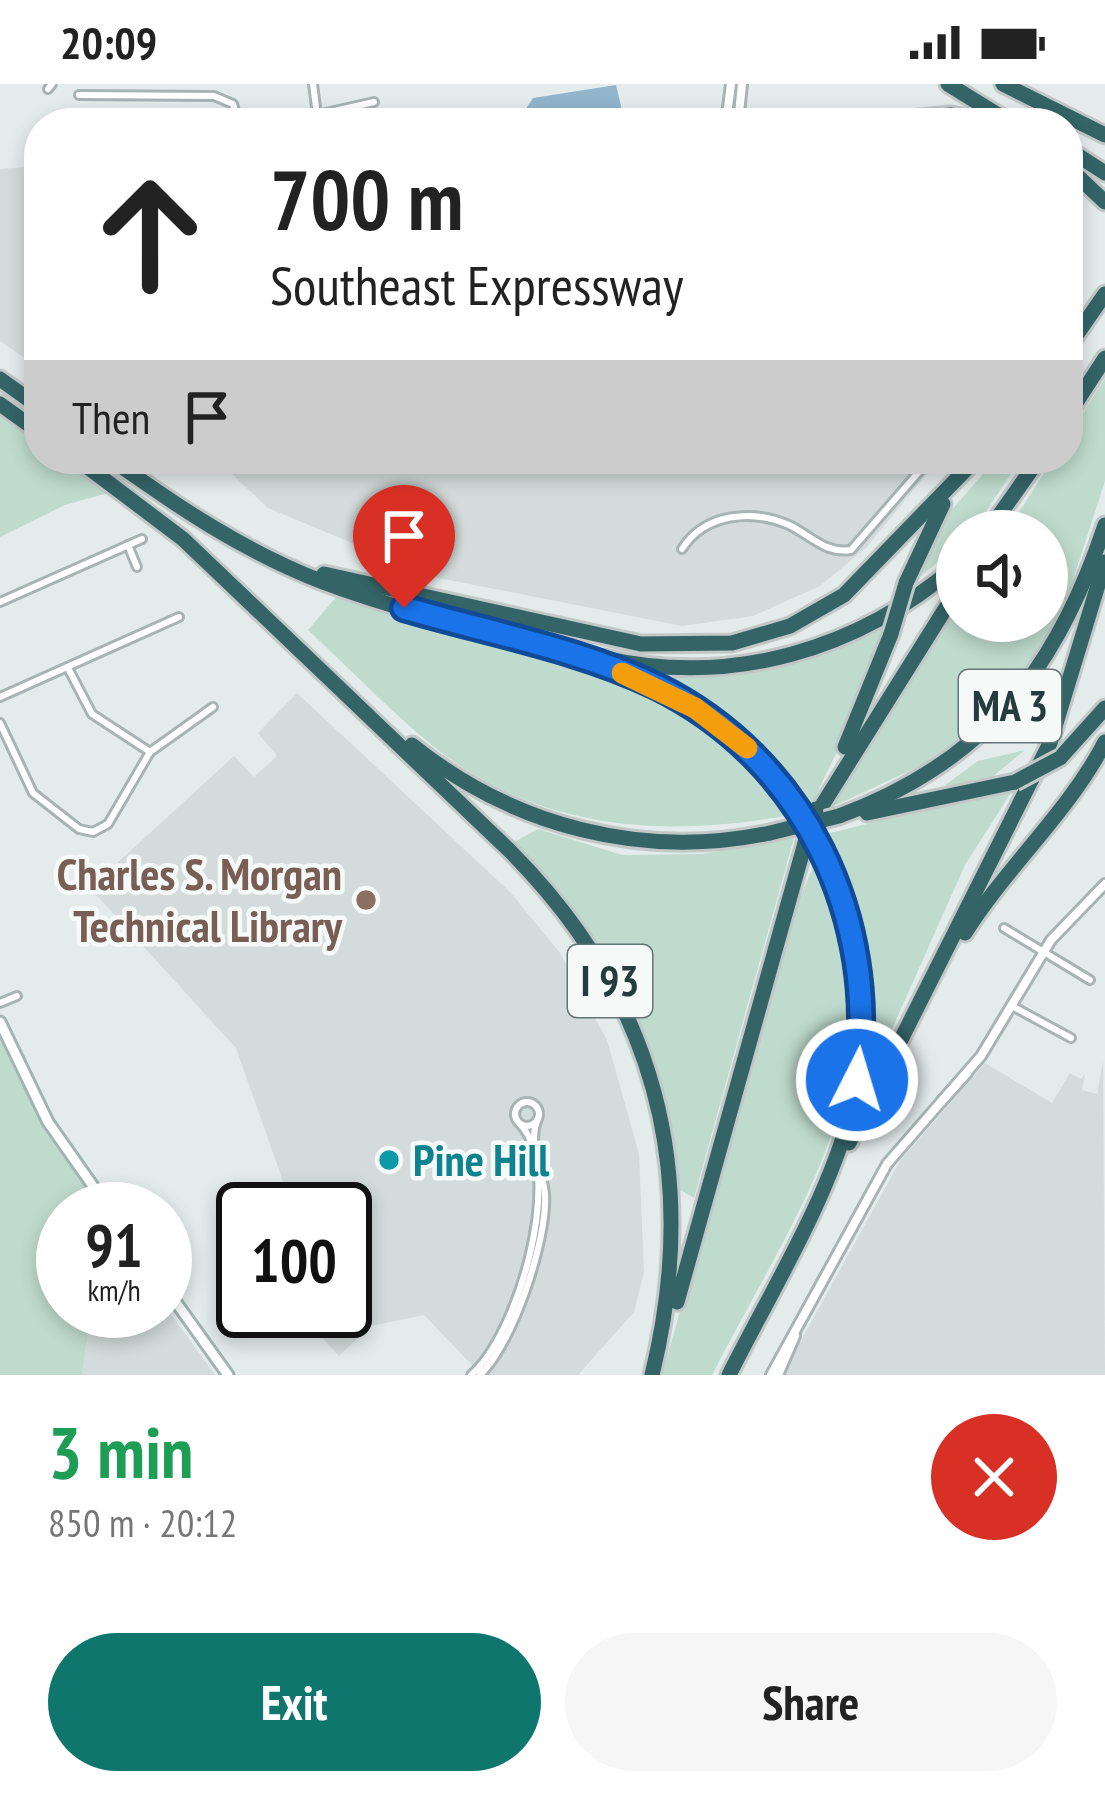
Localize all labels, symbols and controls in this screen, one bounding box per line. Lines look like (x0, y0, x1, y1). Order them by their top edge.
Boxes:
text: 20:09 (60, 13, 157, 71)
text: 700 m (270, 144, 463, 253)
icon: ahead (72, 156, 228, 312)
text: Southeast Expressway (270, 250, 683, 320)
icon: arrive (174, 384, 240, 450)
text: Then (72, 388, 150, 446)
pin (353, 485, 455, 608)
icon: arrive (371, 503, 437, 569)
map controls (936, 510, 1068, 642)
button: sound (936, 510, 1068, 642)
road number: MA 3 (959, 670, 1061, 742)
place label: Charles S. Morgan Technical Library (57, 844, 343, 954)
marker: Charles S. Morgan Technical Library (353, 887, 379, 913)
road number: I 93 (568, 945, 652, 1017)
position arrow (794, 1017, 920, 1143)
place label: Pine Hill (413, 1130, 550, 1188)
marker: Pine Hill (376, 1147, 402, 1173)
speed limit sign: 100 (216, 1182, 372, 1338)
text: 91 (85, 1206, 143, 1284)
text: km/h (87, 1270, 141, 1309)
text: 3 min (48, 1405, 193, 1498)
button: close (931, 1414, 1057, 1540)
text: 850 m · 20:12 (48, 1497, 237, 1548)
button: Exit (48, 1633, 541, 1771)
button: Share (565, 1633, 1057, 1771)

